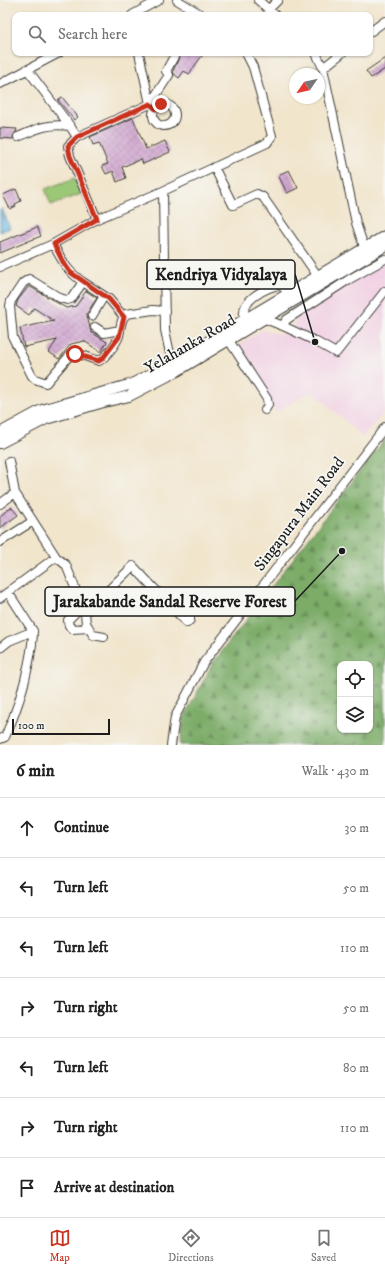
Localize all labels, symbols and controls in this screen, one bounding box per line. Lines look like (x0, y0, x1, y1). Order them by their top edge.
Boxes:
search box (12, 12, 373, 56)
icon: search (26, 23, 48, 45)
text: Search here (58, 25, 127, 44)
north arrow (289, 68, 325, 104)
route end (152, 95, 170, 113)
callout: Kendriya Vidyalaya (147, 260, 295, 289)
text: Kendriya Vidyalaya (155, 264, 288, 286)
street label: Yelahanka Road (141, 310, 239, 378)
route start (66, 345, 84, 363)
street label: Singapura Main Road (250, 453, 348, 575)
callout: Jarakabande Sandal Reserve Forest (45, 587, 295, 616)
text: Jarakabande Sandal Reserve Forest (51, 591, 287, 613)
map controls (337, 661, 373, 733)
button: locate (337, 661, 373, 697)
button: layers (337, 697, 373, 733)
scale bar (12, 717, 110, 736)
text: 100 m (18, 719, 44, 733)
text: 6 min (16, 760, 55, 782)
text: Walk · 430 m (301, 763, 369, 779)
icon: ahead (16, 817, 38, 839)
text: Continue (54, 818, 109, 837)
text: 30 m (345, 820, 369, 836)
icon: left (16, 877, 38, 899)
text: Turn left (54, 878, 108, 897)
text: 50 m (343, 880, 369, 896)
icon: left (16, 937, 38, 959)
text: Turn left (54, 938, 108, 957)
text: 110 m (340, 940, 369, 956)
icon: right (16, 997, 38, 1019)
text: Turn right (54, 998, 117, 1017)
text: 50 m (343, 1000, 369, 1016)
icon: left (16, 1057, 38, 1079)
text: Turn left (54, 1058, 108, 1077)
text: 80 m (343, 1060, 369, 1076)
icon: right (16, 1117, 38, 1139)
text: Turn right (54, 1118, 117, 1137)
text: 110 m (340, 1120, 369, 1136)
icon: arrive (16, 1177, 38, 1199)
text: Arrive at destination (54, 1178, 174, 1197)
tab: Map (49, 1227, 71, 1265)
tab: Directions (168, 1227, 214, 1265)
tab: Saved (311, 1227, 336, 1265)

